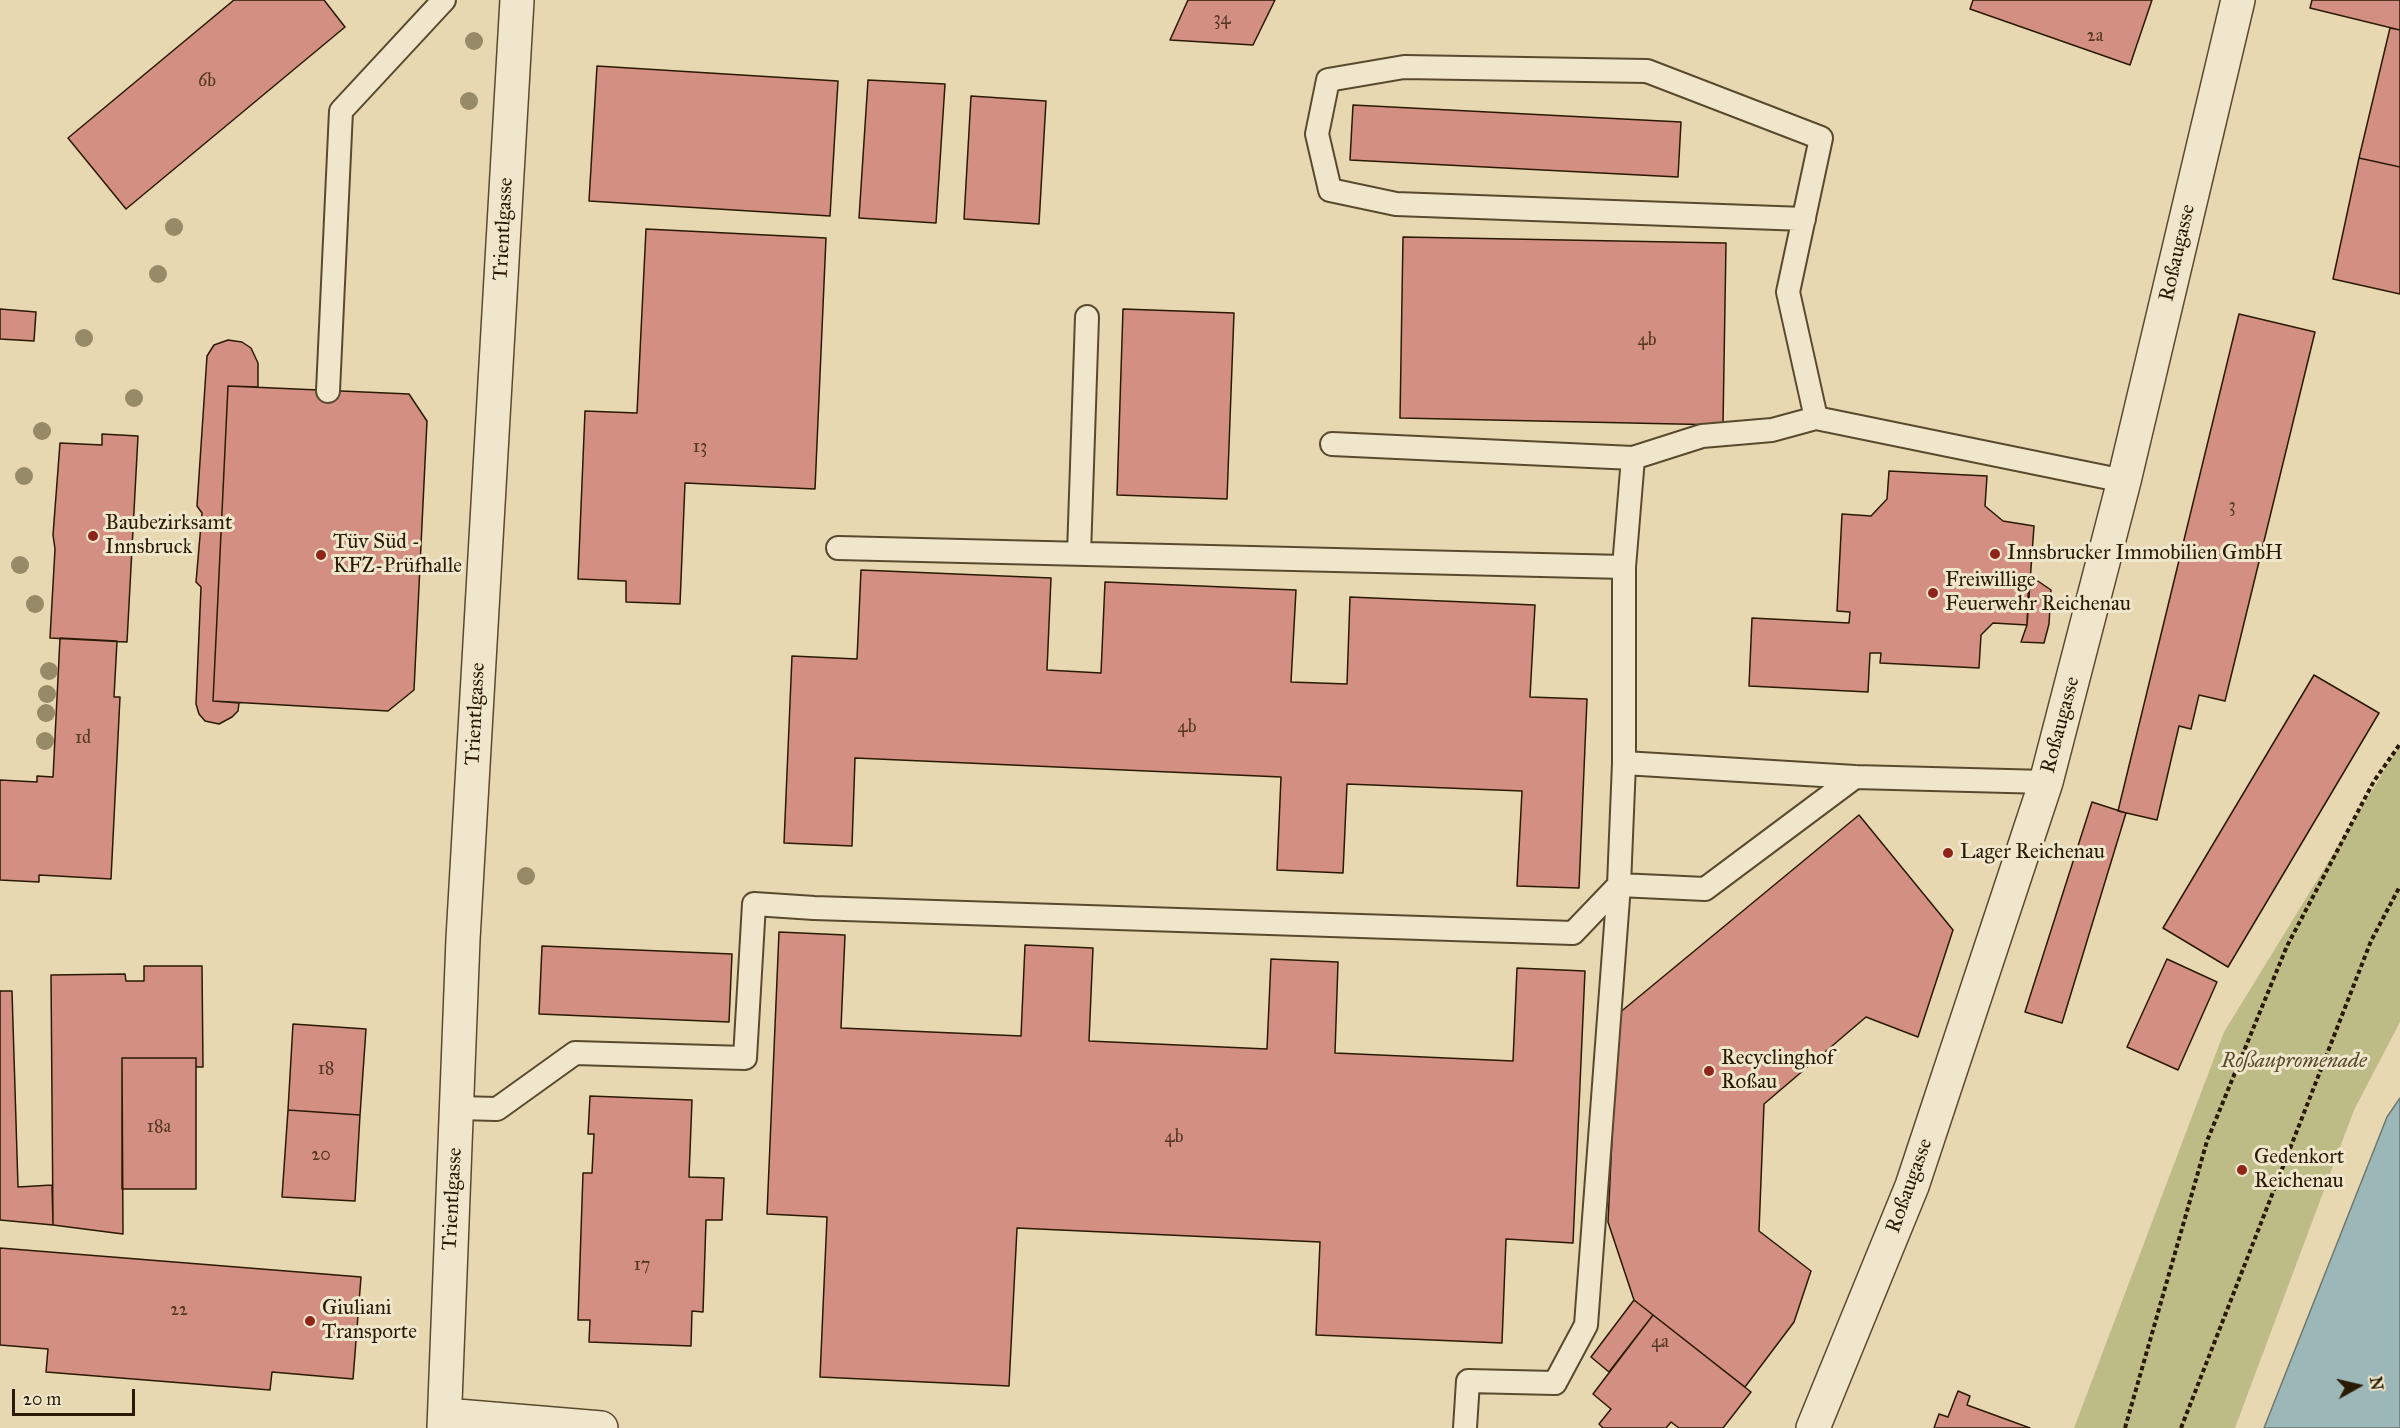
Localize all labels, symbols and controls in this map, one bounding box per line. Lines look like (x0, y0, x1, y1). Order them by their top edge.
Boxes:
house number: 34 (1213, 9, 1231, 31)
house number: 2a (2087, 26, 2103, 48)
house number: 6b (198, 71, 216, 93)
street label: Trientlgasse (489, 177, 519, 281)
street label: Roßaugasse (2155, 202, 2201, 304)
house number: 4b (1638, 330, 1656, 352)
house number: 13 (693, 437, 707, 459)
house number: 3 (2228, 496, 2236, 518)
place label: Baubezirksamt Innsbruck (105, 511, 232, 561)
marker: Baubezirksamt Innsbruck (86, 529, 100, 543)
place label: Tüv Süd - KFZ-Prüfhalle (333, 530, 462, 580)
place label: Innsbrucker Immobilien GmbH (2007, 541, 2283, 567)
marker: Innsbrucker Immobilien GmbH (1988, 547, 2002, 561)
marker: Tüv Süd - KFZ-Prüfhalle (314, 548, 328, 562)
place label: Freiwillige Feuerwehr Reichenau (1945, 568, 2131, 618)
marker: Freiwillige Feuerwehr Reichenau (1926, 586, 1940, 600)
street label: Trientlgasse (461, 662, 491, 766)
street label: Roßaugasse (2036, 674, 2086, 776)
house number: 4b (1178, 717, 1196, 739)
house number: 1d (75, 728, 91, 750)
place label: Lager Reichenau (1960, 840, 2105, 866)
marker: Lager Reichenau (1941, 846, 1955, 860)
place label: Recyclinghof Roßau (1721, 1046, 1834, 1096)
park label: Roßaupromenade (2221, 1049, 2367, 1075)
house number: 18 (318, 1059, 334, 1081)
marker: Recyclinghof Roßau (1702, 1064, 1716, 1078)
house number: 18a (147, 1117, 171, 1139)
house number: 4b (1165, 1127, 1183, 1149)
street label: Roßaugasse (1881, 1135, 1939, 1237)
house number: 20 (311, 1145, 331, 1167)
place label: Gedenkort Reichenau (2254, 1145, 2344, 1195)
street label: Trientlgasse (438, 1147, 468, 1251)
marker: Gedenkort Reichenau (2235, 1163, 2249, 1177)
house number: 17 (634, 1255, 650, 1277)
place label: Giuliani Transporte (322, 1296, 417, 1346)
house number: 22 (170, 1300, 188, 1322)
marker: Giuliani Transporte (303, 1314, 317, 1328)
house number: 4a (1651, 1332, 1669, 1354)
north arrow (2328, 1356, 2388, 1416)
text: N (2366, 1375, 2387, 1391)
scale bar (15, 1377, 138, 1415)
text: 20 m (23, 1388, 61, 1410)

